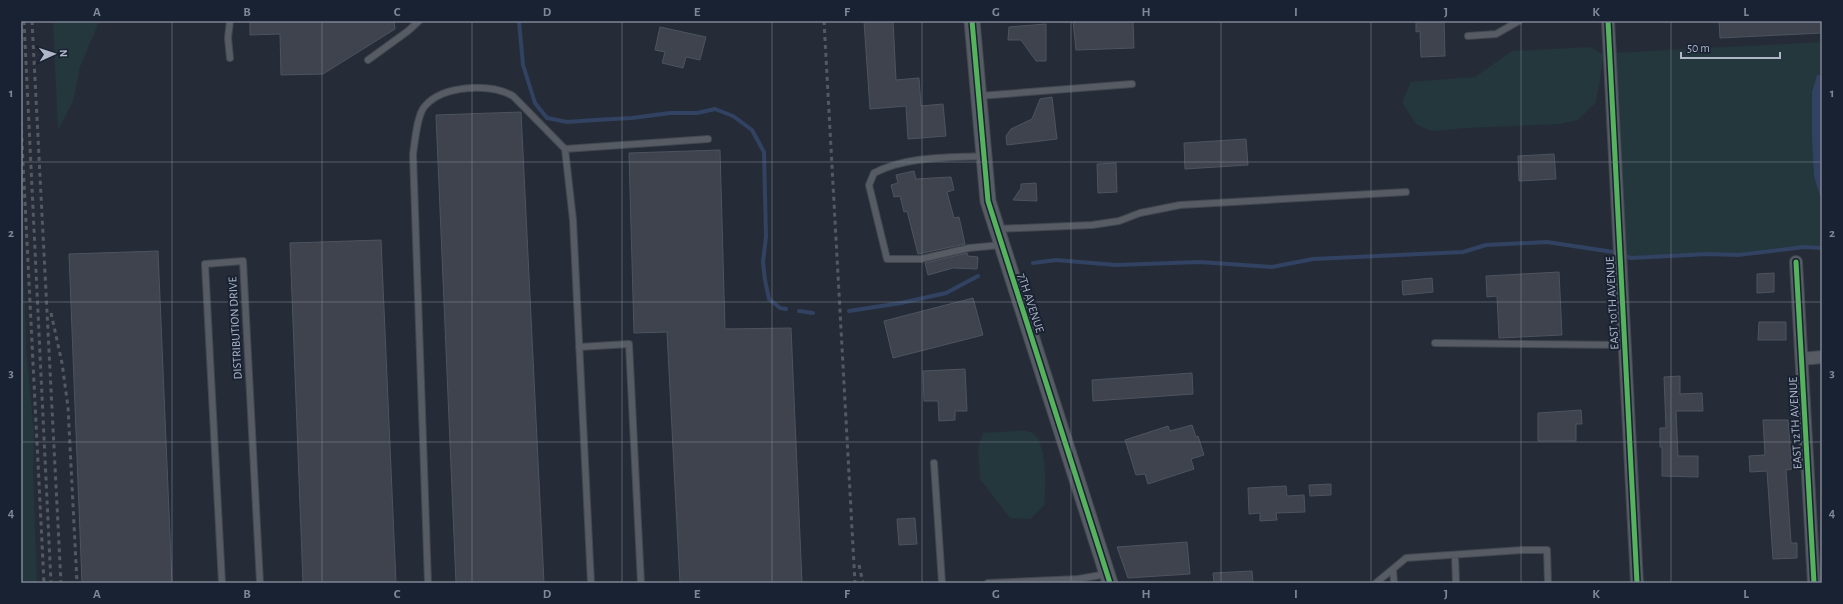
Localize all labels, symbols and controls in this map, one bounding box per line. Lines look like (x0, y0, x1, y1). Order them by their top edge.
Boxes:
text: A (93, 6, 101, 19)
text: B (243, 6, 251, 19)
text: C (394, 6, 401, 19)
text: D (543, 6, 552, 19)
text: E (694, 6, 701, 19)
text: F (844, 6, 851, 19)
text: G (992, 6, 1000, 19)
text: H (1141, 6, 1151, 19)
text: I (1294, 6, 1298, 19)
text: J (1444, 6, 1448, 19)
text: K (1592, 6, 1600, 19)
text: L (1743, 6, 1749, 19)
north arrow (34, 34, 74, 74)
scale bar (1681, 34, 1780, 60)
text: 50 m (1687, 42, 1710, 54)
text: N (58, 49, 69, 58)
text: 1 (9, 87, 13, 100)
text: 1 (1830, 87, 1834, 100)
text: 2 (8, 227, 14, 240)
text: 2 (1829, 227, 1835, 240)
street label: EAST 10TH AVENUE (1604, 256, 1620, 350)
street label: 7TH AVENUE (1016, 272, 1046, 334)
street label: DISTRIBUTION DRIVE (226, 276, 244, 380)
text: 3 (8, 367, 14, 380)
text: 3 (1829, 367, 1835, 380)
street label: EAST 12TH AVENUE (1787, 376, 1803, 469)
text: 4 (8, 507, 15, 520)
text: 4 (1829, 507, 1836, 520)
text: A (93, 588, 101, 601)
text: B (243, 588, 251, 601)
text: C (394, 588, 401, 601)
text: D (543, 588, 552, 601)
text: E (694, 588, 701, 601)
text: F (844, 588, 851, 601)
text: G (992, 588, 1000, 601)
text: H (1141, 588, 1151, 601)
text: I (1294, 588, 1298, 601)
text: J (1444, 588, 1448, 601)
text: K (1592, 588, 1600, 601)
text: L (1743, 588, 1749, 601)

